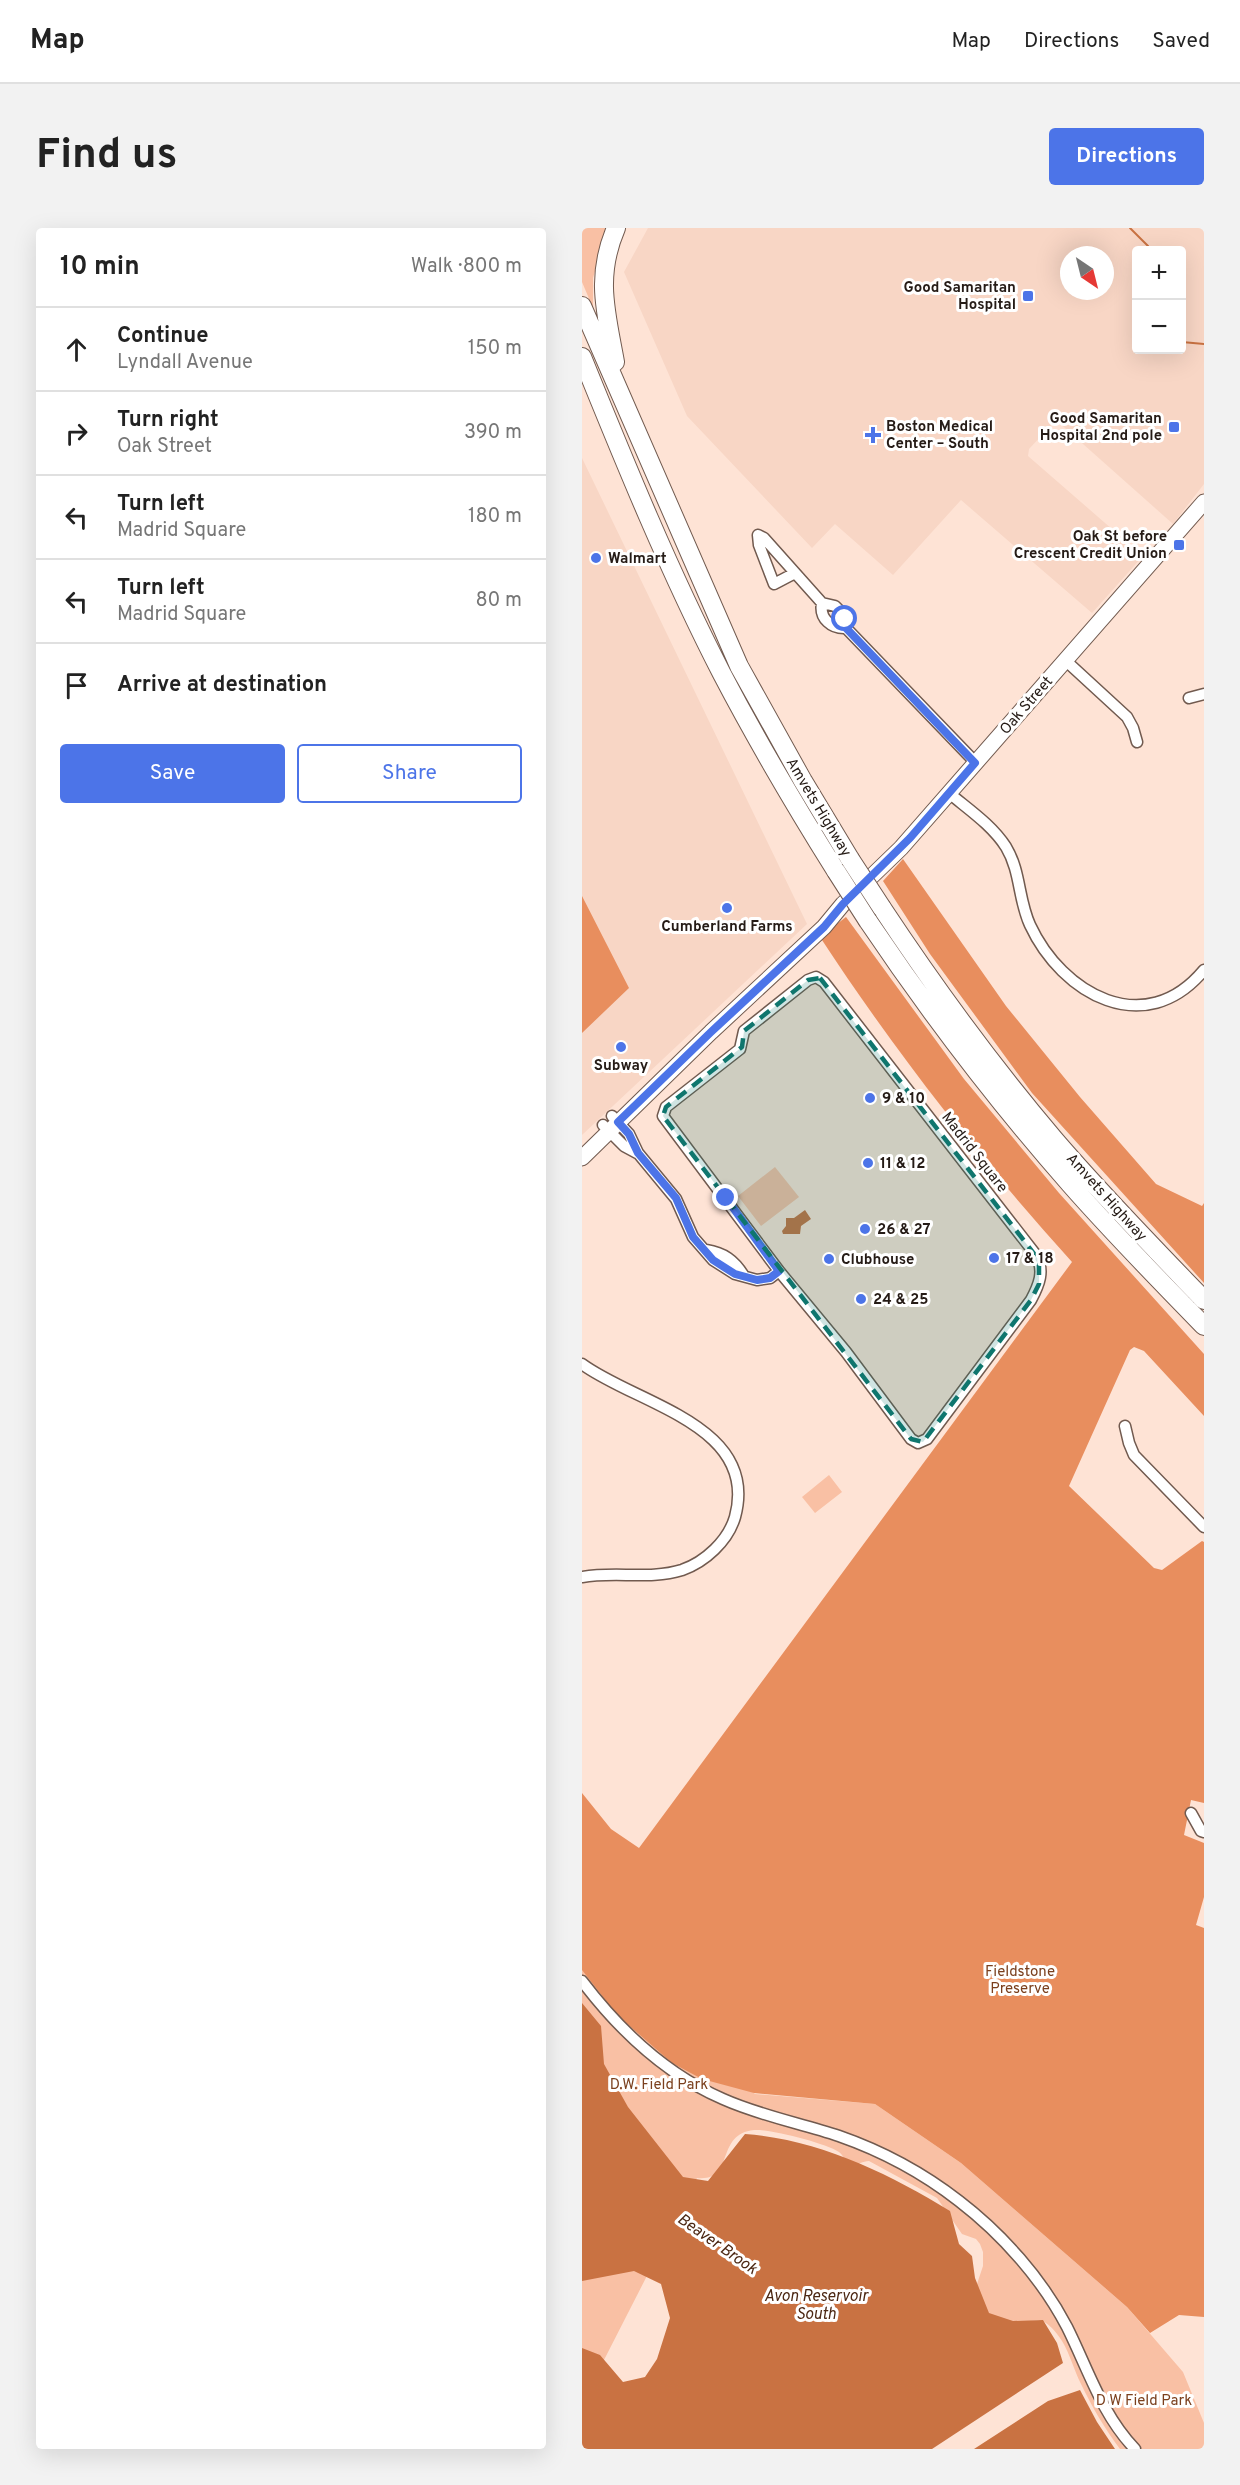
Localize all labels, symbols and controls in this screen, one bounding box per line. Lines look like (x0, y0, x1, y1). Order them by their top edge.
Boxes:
text: Map (30, 23, 85, 59)
text: Map (951, 28, 991, 55)
text: Directions (1024, 28, 1119, 55)
text: Saved (1152, 28, 1210, 55)
button: Directions (1049, 128, 1204, 185)
text: Find us (36, 130, 177, 183)
north arrow (1060, 246, 1114, 300)
map controls (1132, 246, 1186, 354)
button: + (1132, 246, 1186, 300)
text: 10 min (60, 251, 140, 284)
text: Walk · 800 m (411, 254, 522, 280)
place label: Good Samaritan Hospital (903, 279, 1016, 315)
marker: Good Samaritan Hospital (1021, 289, 1035, 303)
button: − (1132, 300, 1186, 354)
text: Continue (117, 323, 208, 350)
icon: ahead (60, 333, 93, 366)
text: 150 m (468, 336, 522, 362)
text: Lyndall Avenue (117, 350, 253, 376)
text: Turn right (117, 407, 219, 434)
place label: Good Samaritan Hospital 2nd pole (1040, 410, 1162, 446)
icon: right (60, 417, 93, 450)
place label: Boston Medical Center – South (886, 418, 993, 454)
text: 390 m (464, 420, 522, 446)
marker: Good Samaritan Hospital 2nd pole (1167, 420, 1181, 434)
marker: Boston Medical Center – South (864, 426, 882, 444)
text: Oak Street (117, 434, 212, 460)
text: Turn left (117, 491, 205, 518)
icon: left (60, 501, 93, 534)
text: 180 m (468, 504, 522, 530)
text: Madrid Square (117, 518, 246, 544)
place label: Oak St before Crescent Credit Union (1014, 528, 1167, 564)
marker: Oak St before Crescent Credit Union (1172, 538, 1186, 552)
place label: Walmart (608, 550, 667, 569)
marker: Walmart (589, 551, 603, 565)
text: Turn left (117, 575, 205, 602)
icon: left (60, 585, 93, 618)
text: 80 m (476, 588, 522, 614)
text: Madrid Square (117, 602, 246, 628)
route start (831, 605, 857, 631)
icon: arrive (60, 669, 93, 702)
text: Arrive at destination (117, 672, 327, 699)
street label: Oak Street (997, 673, 1058, 739)
button: Save (60, 744, 285, 803)
button: Share (297, 744, 522, 803)
street label: Amvets Highway (781, 755, 855, 861)
marker: Cumberland Farms (720, 901, 734, 915)
place label: Cumberland Farms (661, 918, 793, 937)
marker: Subway (614, 1040, 628, 1054)
place label: Subway (594, 1057, 649, 1076)
place label: 9 & 10 (882, 1090, 925, 1109)
marker: 9 & 10 (863, 1091, 877, 1105)
street label: Madrid Square (936, 1109, 1011, 1197)
street label: Amvets Highway (1061, 1150, 1150, 1246)
place label: 11 & 12 (880, 1155, 925, 1174)
marker: 11 & 12 (861, 1156, 875, 1170)
route end (712, 1184, 738, 1210)
place label: 26 & 27 (877, 1221, 931, 1240)
marker: 26 & 27 (858, 1222, 872, 1236)
place label: 17 & 18 (1006, 1250, 1054, 1269)
place label: Clubhouse (841, 1251, 914, 1270)
marker: 17 & 18 (987, 1251, 1001, 1265)
marker: Clubhouse (822, 1252, 836, 1266)
place label: 24 & 25 (873, 1291, 928, 1310)
marker: 24 & 25 (854, 1292, 868, 1306)
park label: Fieldstone Preserve (985, 1963, 1055, 1999)
park label: D.W. Field Park (610, 2076, 708, 2095)
water label: Beaver Brook (673, 2210, 761, 2280)
water label: Avon Reservoir South (764, 2287, 870, 2325)
park label: D W Field Park (1096, 2392, 1192, 2411)

